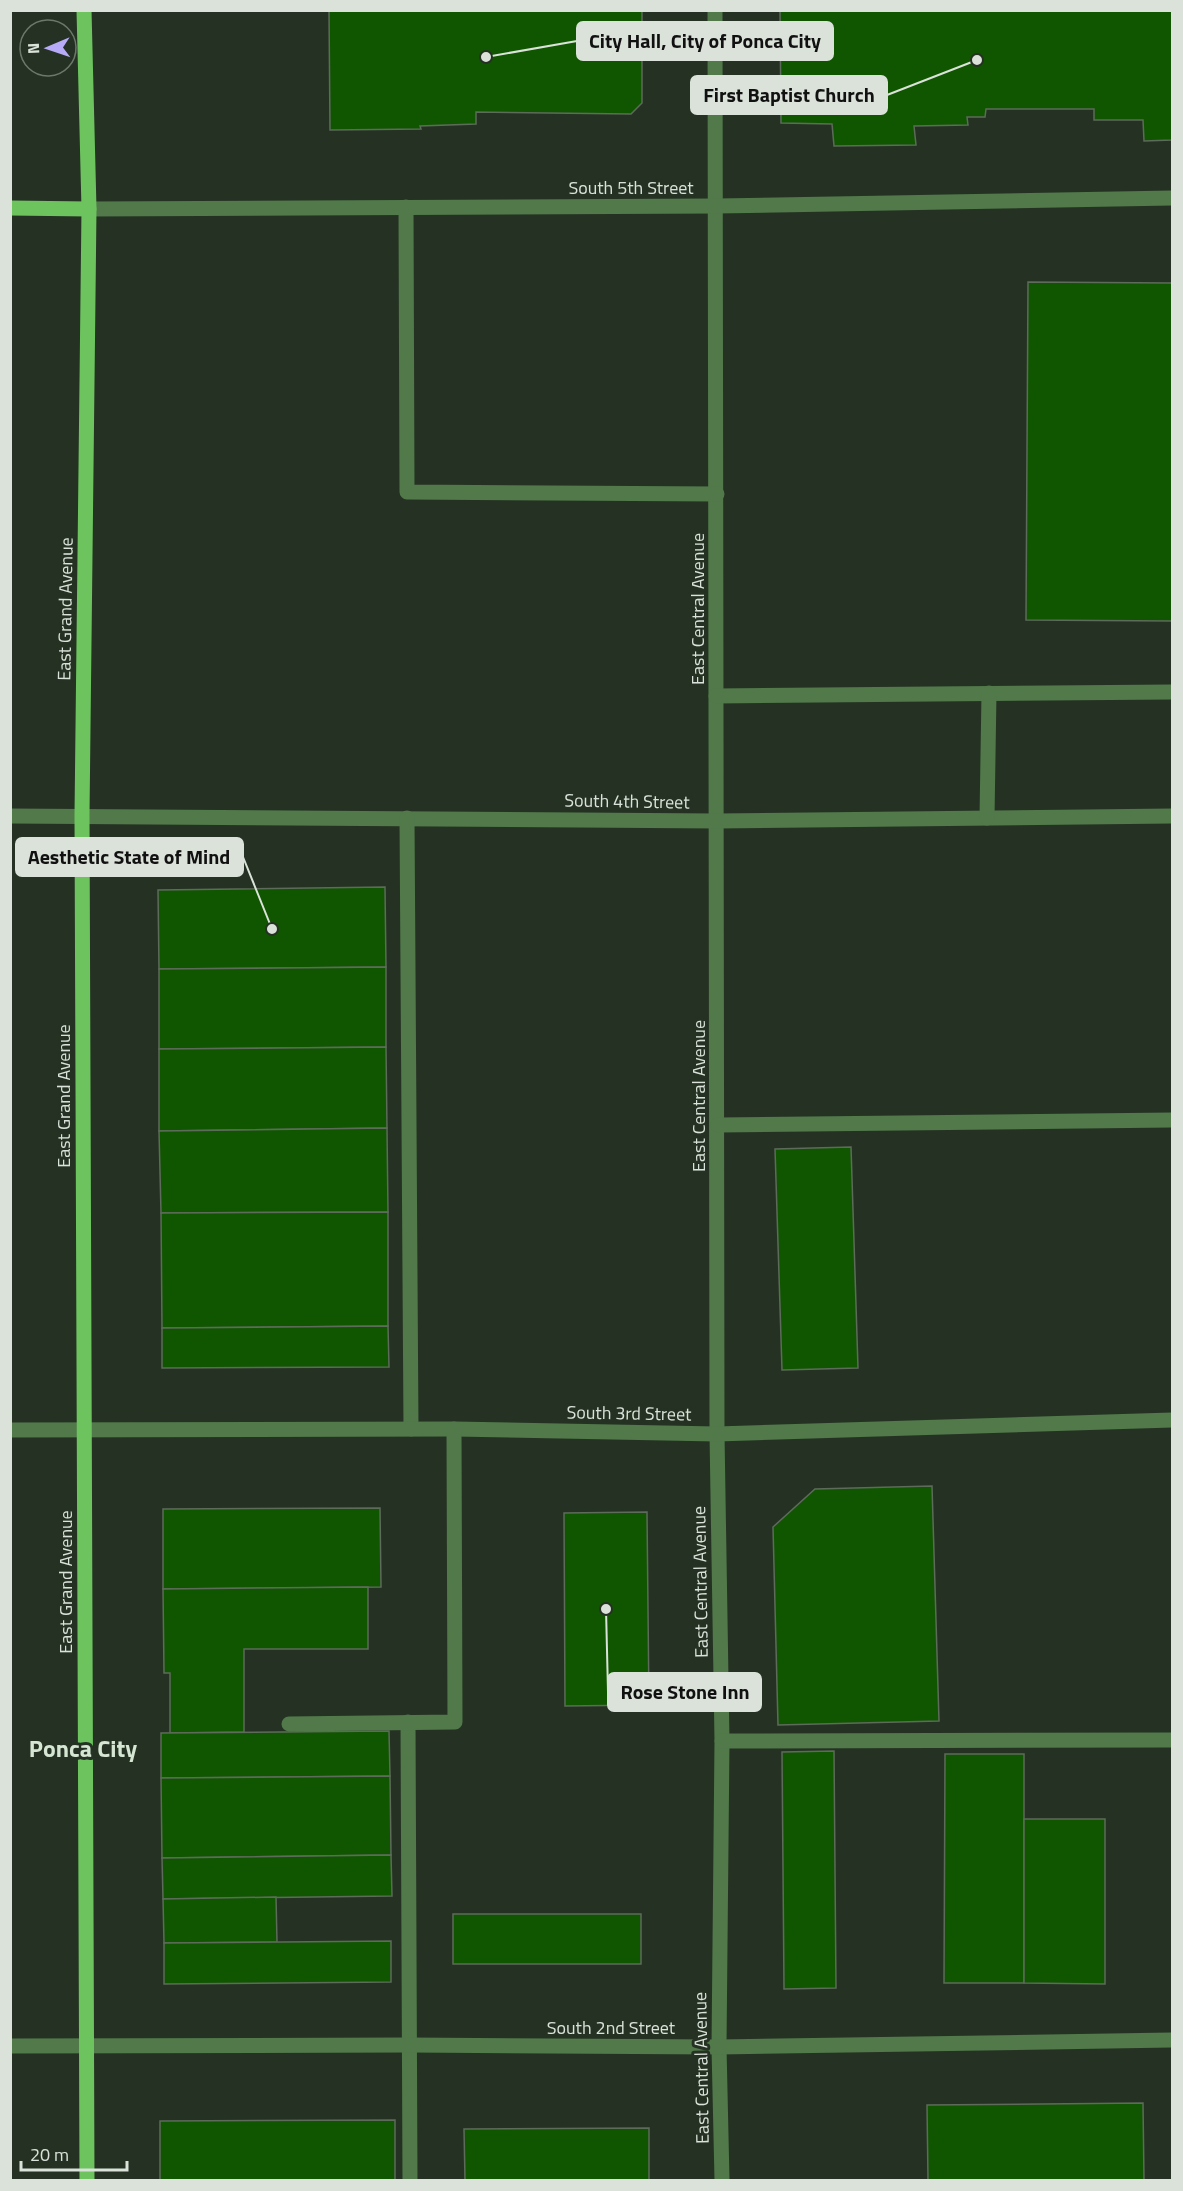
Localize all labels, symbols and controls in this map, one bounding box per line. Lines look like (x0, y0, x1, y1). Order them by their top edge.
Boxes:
north arrow (18, 18, 78, 78)
callout: City Hall, City of Ponca City (577, 22, 833, 60)
text: City Hall, City of Ponca City (589, 25, 821, 56)
text: N (21, 43, 45, 54)
callout: First Baptist Church (691, 76, 887, 114)
text: First Baptist Church (703, 79, 875, 110)
street label: South 5th Street (568, 174, 694, 201)
street label: East Central Avenue (684, 533, 711, 685)
street label: East Grand Avenue (50, 537, 80, 681)
street label: South 4th Street (564, 786, 690, 816)
callout: Aesthetic State of Mind (16, 838, 243, 876)
text: Aesthetic State of Mind (28, 841, 230, 872)
street label: East Central Avenue (685, 1020, 712, 1172)
street label: East Grand Avenue (50, 1024, 77, 1168)
street label: South 3rd Street (566, 1398, 692, 1428)
street label: East Central Avenue (685, 1506, 715, 1658)
street label: East Grand Avenue (52, 1510, 79, 1654)
callout: Rose Stone Inn (608, 1673, 761, 1711)
text: Rose Stone Inn (620, 1676, 750, 1707)
district label: Ponca City (29, 1730, 137, 1766)
street label: East Central Avenue (686, 1992, 716, 2144)
street label: South 2nd Street (547, 2014, 676, 2041)
scale bar (21, 2134, 128, 2172)
text: 20 m (30, 2141, 69, 2168)

